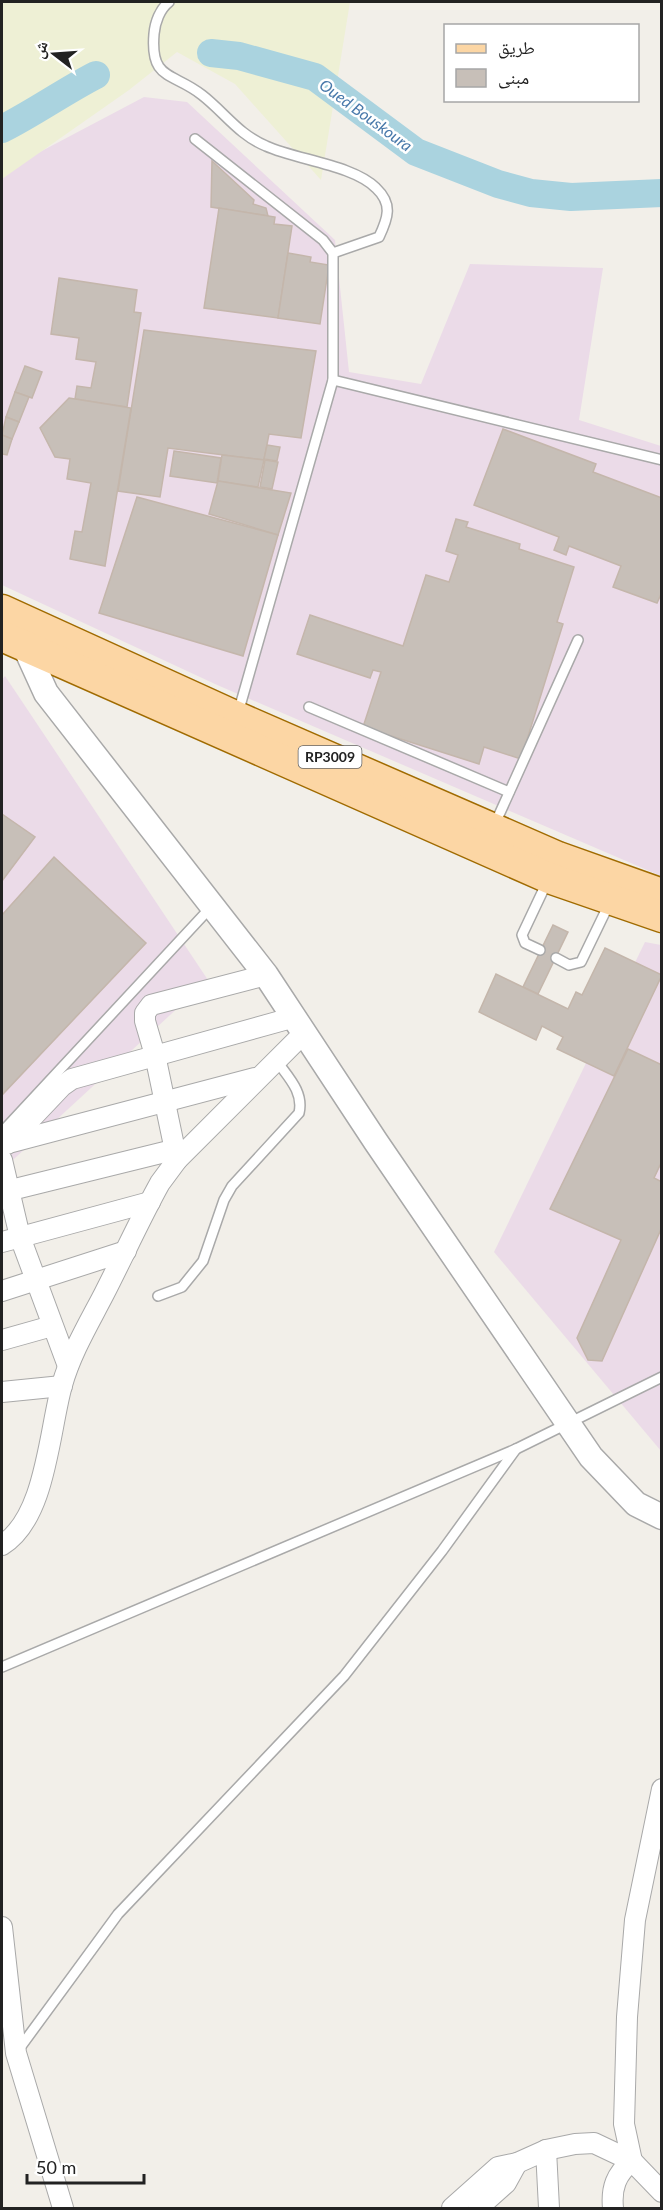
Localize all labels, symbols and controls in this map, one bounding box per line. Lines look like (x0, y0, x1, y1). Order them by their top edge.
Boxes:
north arrow (24, 24, 84, 84)
legend (444, 24, 639, 102)
text: طريق (498, 36, 535, 59)
text: ش (28, 39, 52, 61)
text: مبنى (498, 66, 529, 89)
water label: Oued Bouskoura (316, 75, 416, 155)
road number: RP3009 (298, 746, 362, 768)
scale bar (27, 2147, 144, 2185)
text: 50 m (36, 2156, 76, 2178)

